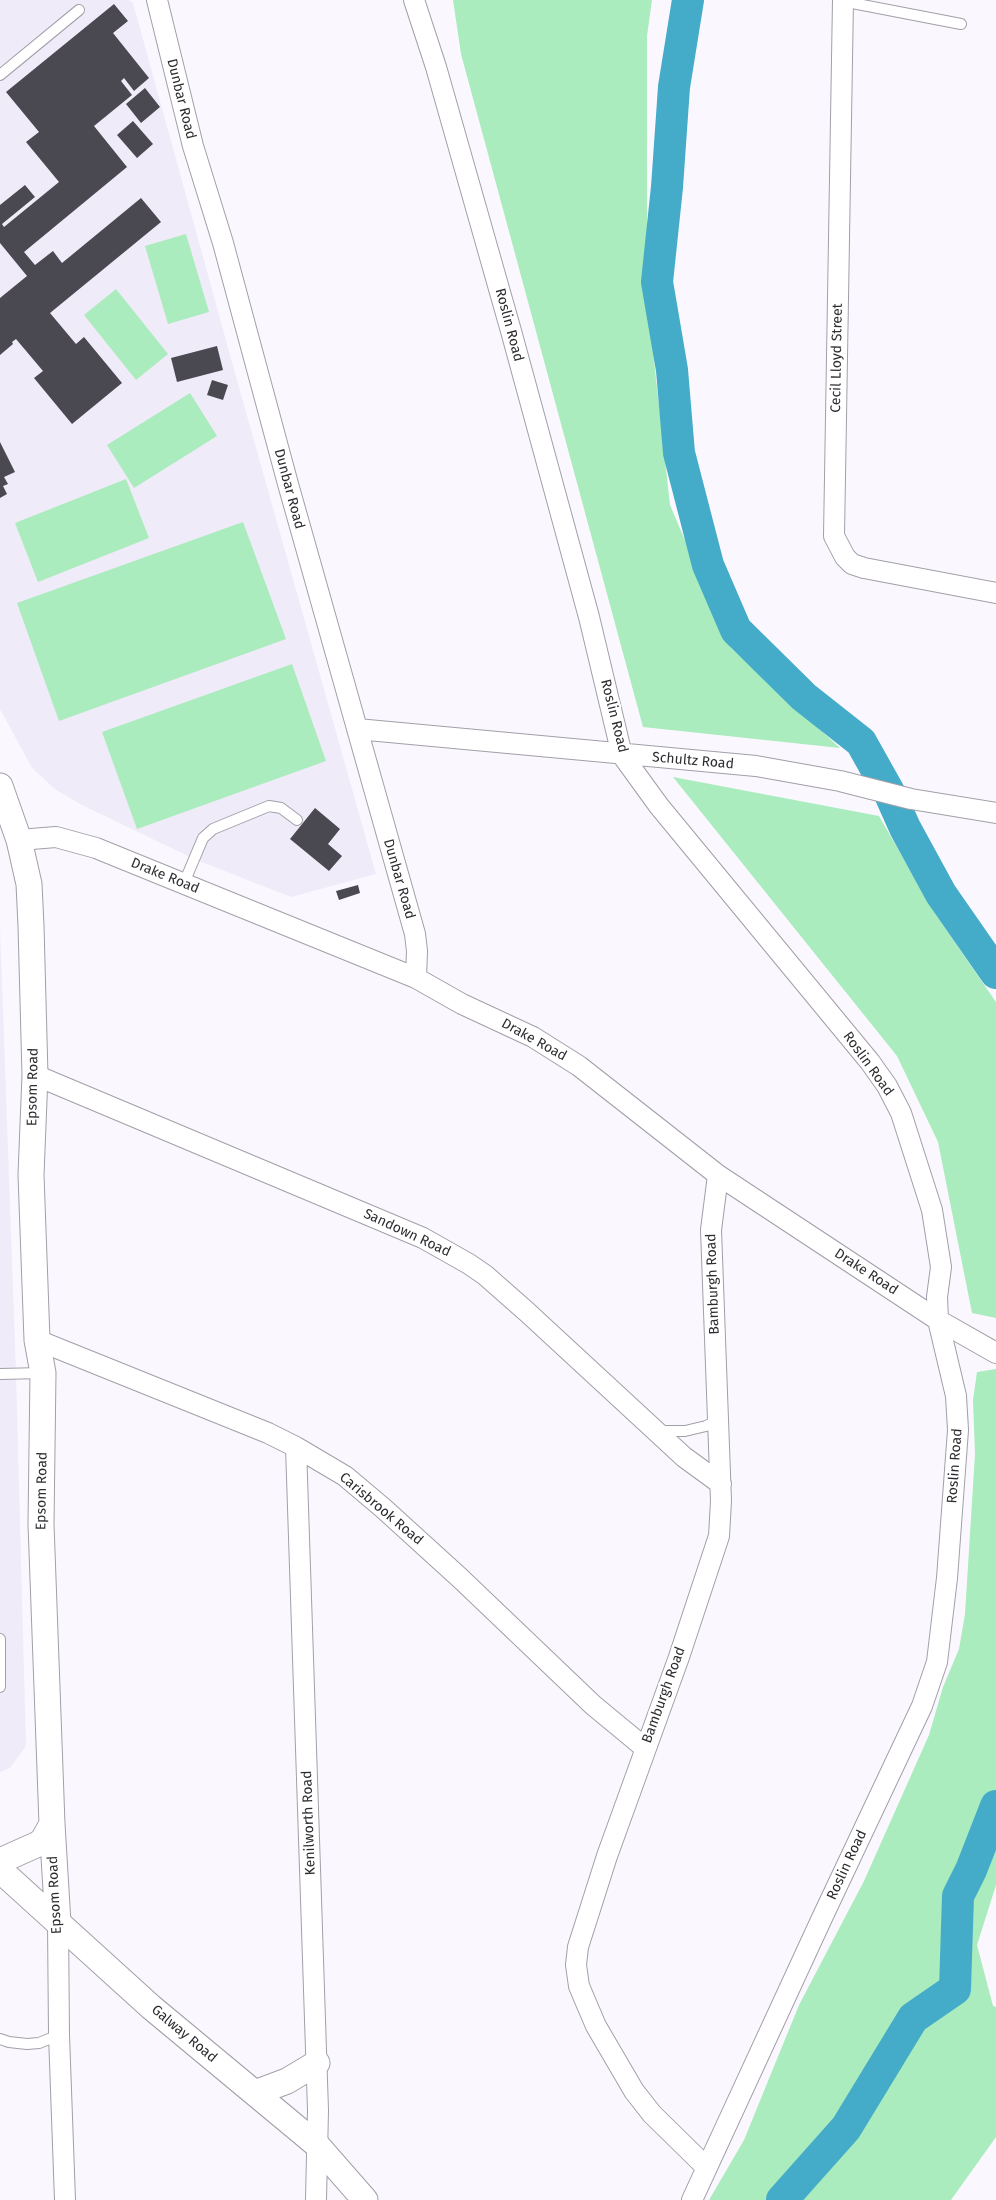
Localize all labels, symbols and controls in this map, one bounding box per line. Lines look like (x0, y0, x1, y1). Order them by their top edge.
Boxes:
street label: Dunbar Road (163, 57, 199, 141)
street label: Roslin Road (491, 286, 527, 364)
street label: Cecil Lloyd Street (828, 303, 846, 413)
street label: Dunbar Road (270, 447, 308, 531)
street label: Roslin Road (597, 677, 631, 755)
street label: Schultz Road (651, 749, 735, 773)
street label: Dunbar Road (380, 837, 418, 921)
street label: Drake Road (128, 855, 202, 897)
street label: Drake Road (498, 1015, 570, 1065)
street label: Roslin Road (839, 1029, 897, 1099)
street label: Epsom Road (24, 1048, 42, 1126)
street label: Sandown Road (361, 1205, 453, 1261)
street label: Bamburgh Road (703, 1233, 723, 1335)
street label: Drake Road (831, 1245, 901, 1299)
street label: Roslin Road (944, 1428, 966, 1504)
street label: Epsom Road (33, 1452, 51, 1530)
street label: Carisbrook Road (336, 1469, 426, 1549)
street label: Bamburgh Road (639, 1645, 689, 1745)
street label: Kenilworth Road (299, 1770, 319, 1876)
street label: Roslin Road (823, 1827, 871, 1903)
street label: Epsom Road (45, 1855, 65, 1935)
street label: Galway Road (148, 2002, 220, 2066)

